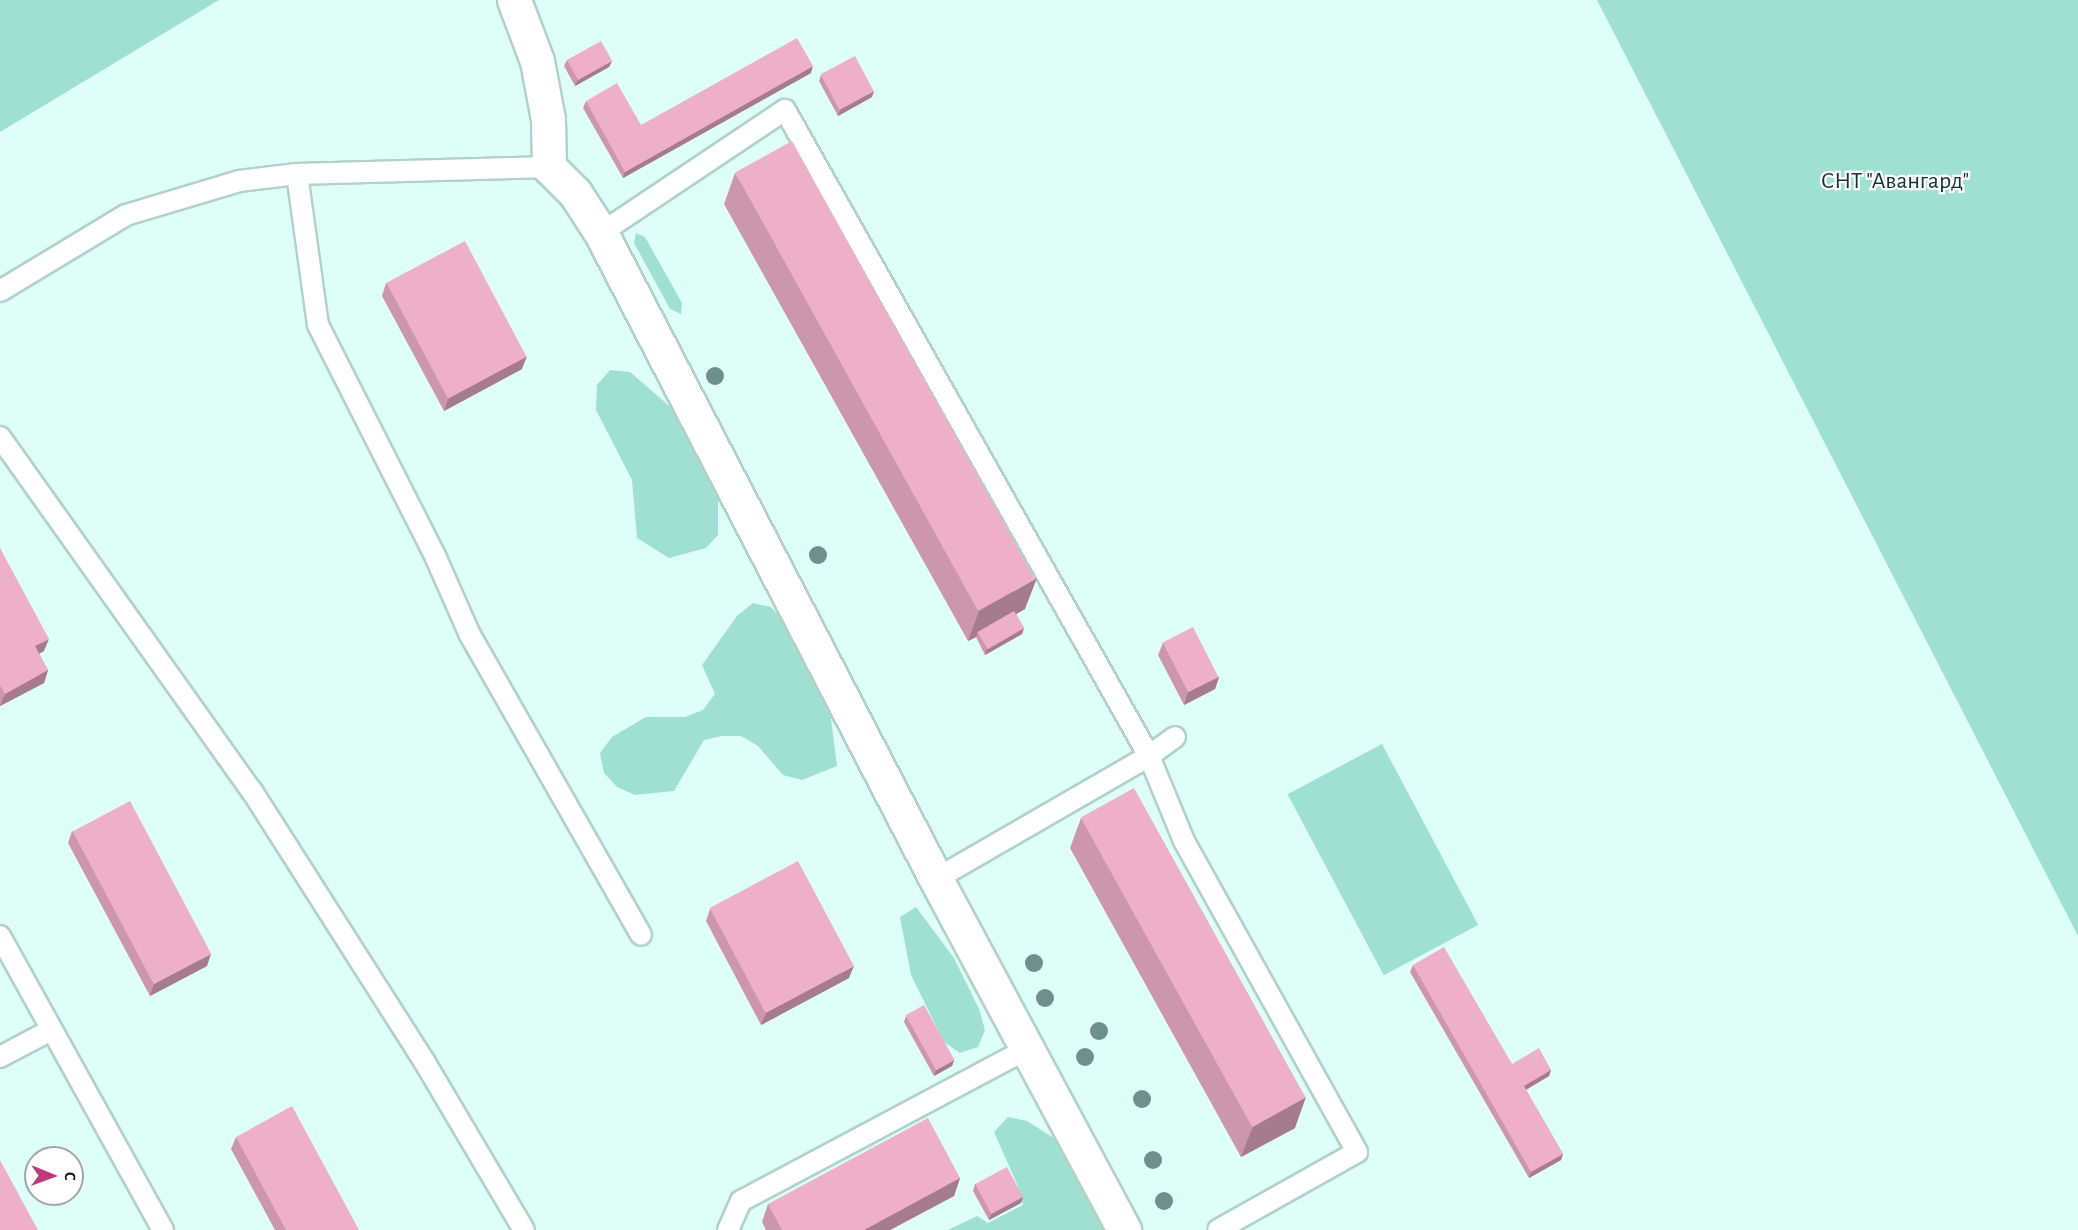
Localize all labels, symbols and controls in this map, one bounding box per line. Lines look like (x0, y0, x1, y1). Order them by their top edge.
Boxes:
park label: СНТ "Авангард" (1821, 168, 1969, 196)
north arrow (24, 1146, 84, 1206)
text: С (62, 1172, 78, 1181)

